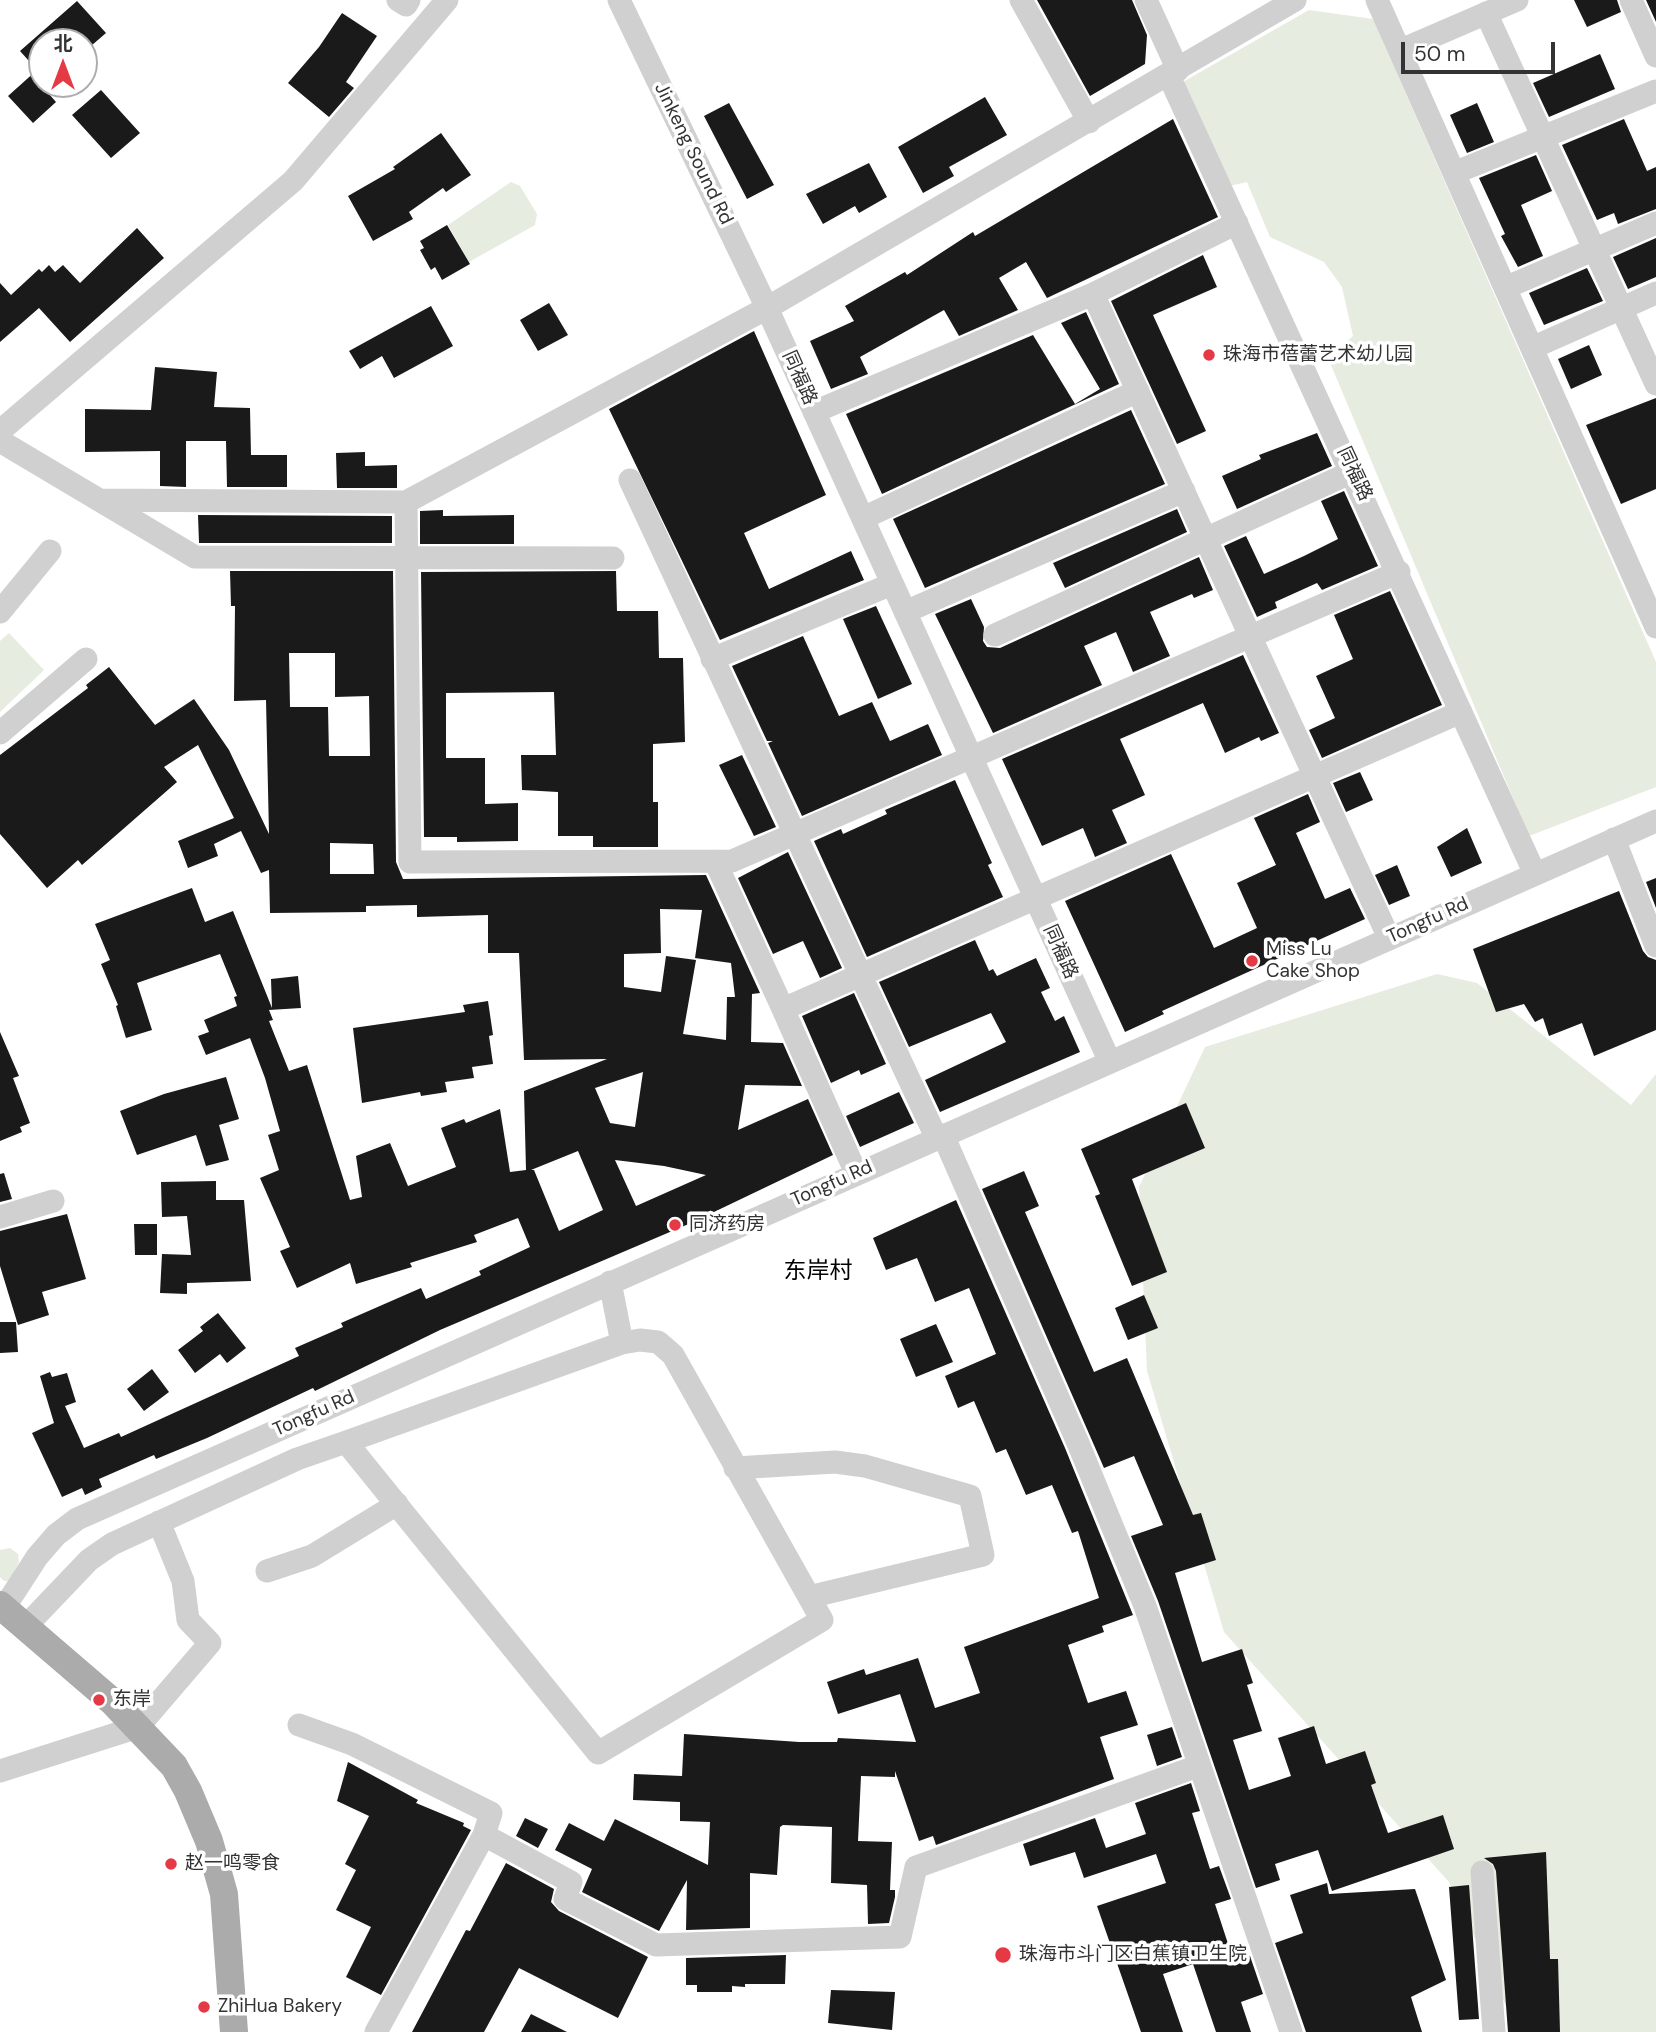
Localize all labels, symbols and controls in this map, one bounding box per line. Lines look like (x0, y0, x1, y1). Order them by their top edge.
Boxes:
north arrow (28, 28, 98, 98)
scale bar (1404, 28, 1558, 72)
text: 北 (53, 31, 73, 56)
text: 50 m (1414, 40, 1465, 68)
street label: Jinkeng Sound Rd (649, 79, 737, 229)
place label: 珠海市蓓蕾艺术幼儿园 (1223, 344, 1413, 366)
street label: 同福路 (777, 347, 821, 409)
marker: 珠海市蓓蕾艺术幼儿园 (1201, 347, 1217, 363)
street label: 同福路 (1332, 443, 1376, 505)
street label: Tongfu Rd (1384, 893, 1472, 949)
street label: 同福路 (1038, 921, 1082, 983)
place label: Miss Lu Cake Shop (1266, 939, 1360, 983)
marker: Miss Lu Cake Shop (1244, 953, 1260, 969)
street label: Tongfu Rd (788, 1156, 876, 1212)
place label: 同济药房 (689, 1214, 765, 1236)
marker: 同济药房 (667, 1217, 683, 1233)
district label: 东岸村 (784, 1258, 852, 1286)
street label: Tongfu Rd (270, 1386, 358, 1442)
place label: 东岸 (113, 1689, 151, 1711)
marker: 东岸 (91, 1692, 107, 1708)
place label: 赵一鸣零食 (185, 1853, 280, 1875)
marker: 赵一鸣零食 (163, 1856, 179, 1872)
place label: 珠海市斗门区白蕉镇卫生院 (1019, 1944, 1247, 1966)
marker: 珠海市斗门区白蕉镇卫生院 (993, 1945, 1013, 1965)
place label: ZhiHua Bakery (218, 1996, 342, 2018)
marker: ZhiHua Bakery (196, 1999, 212, 2015)

